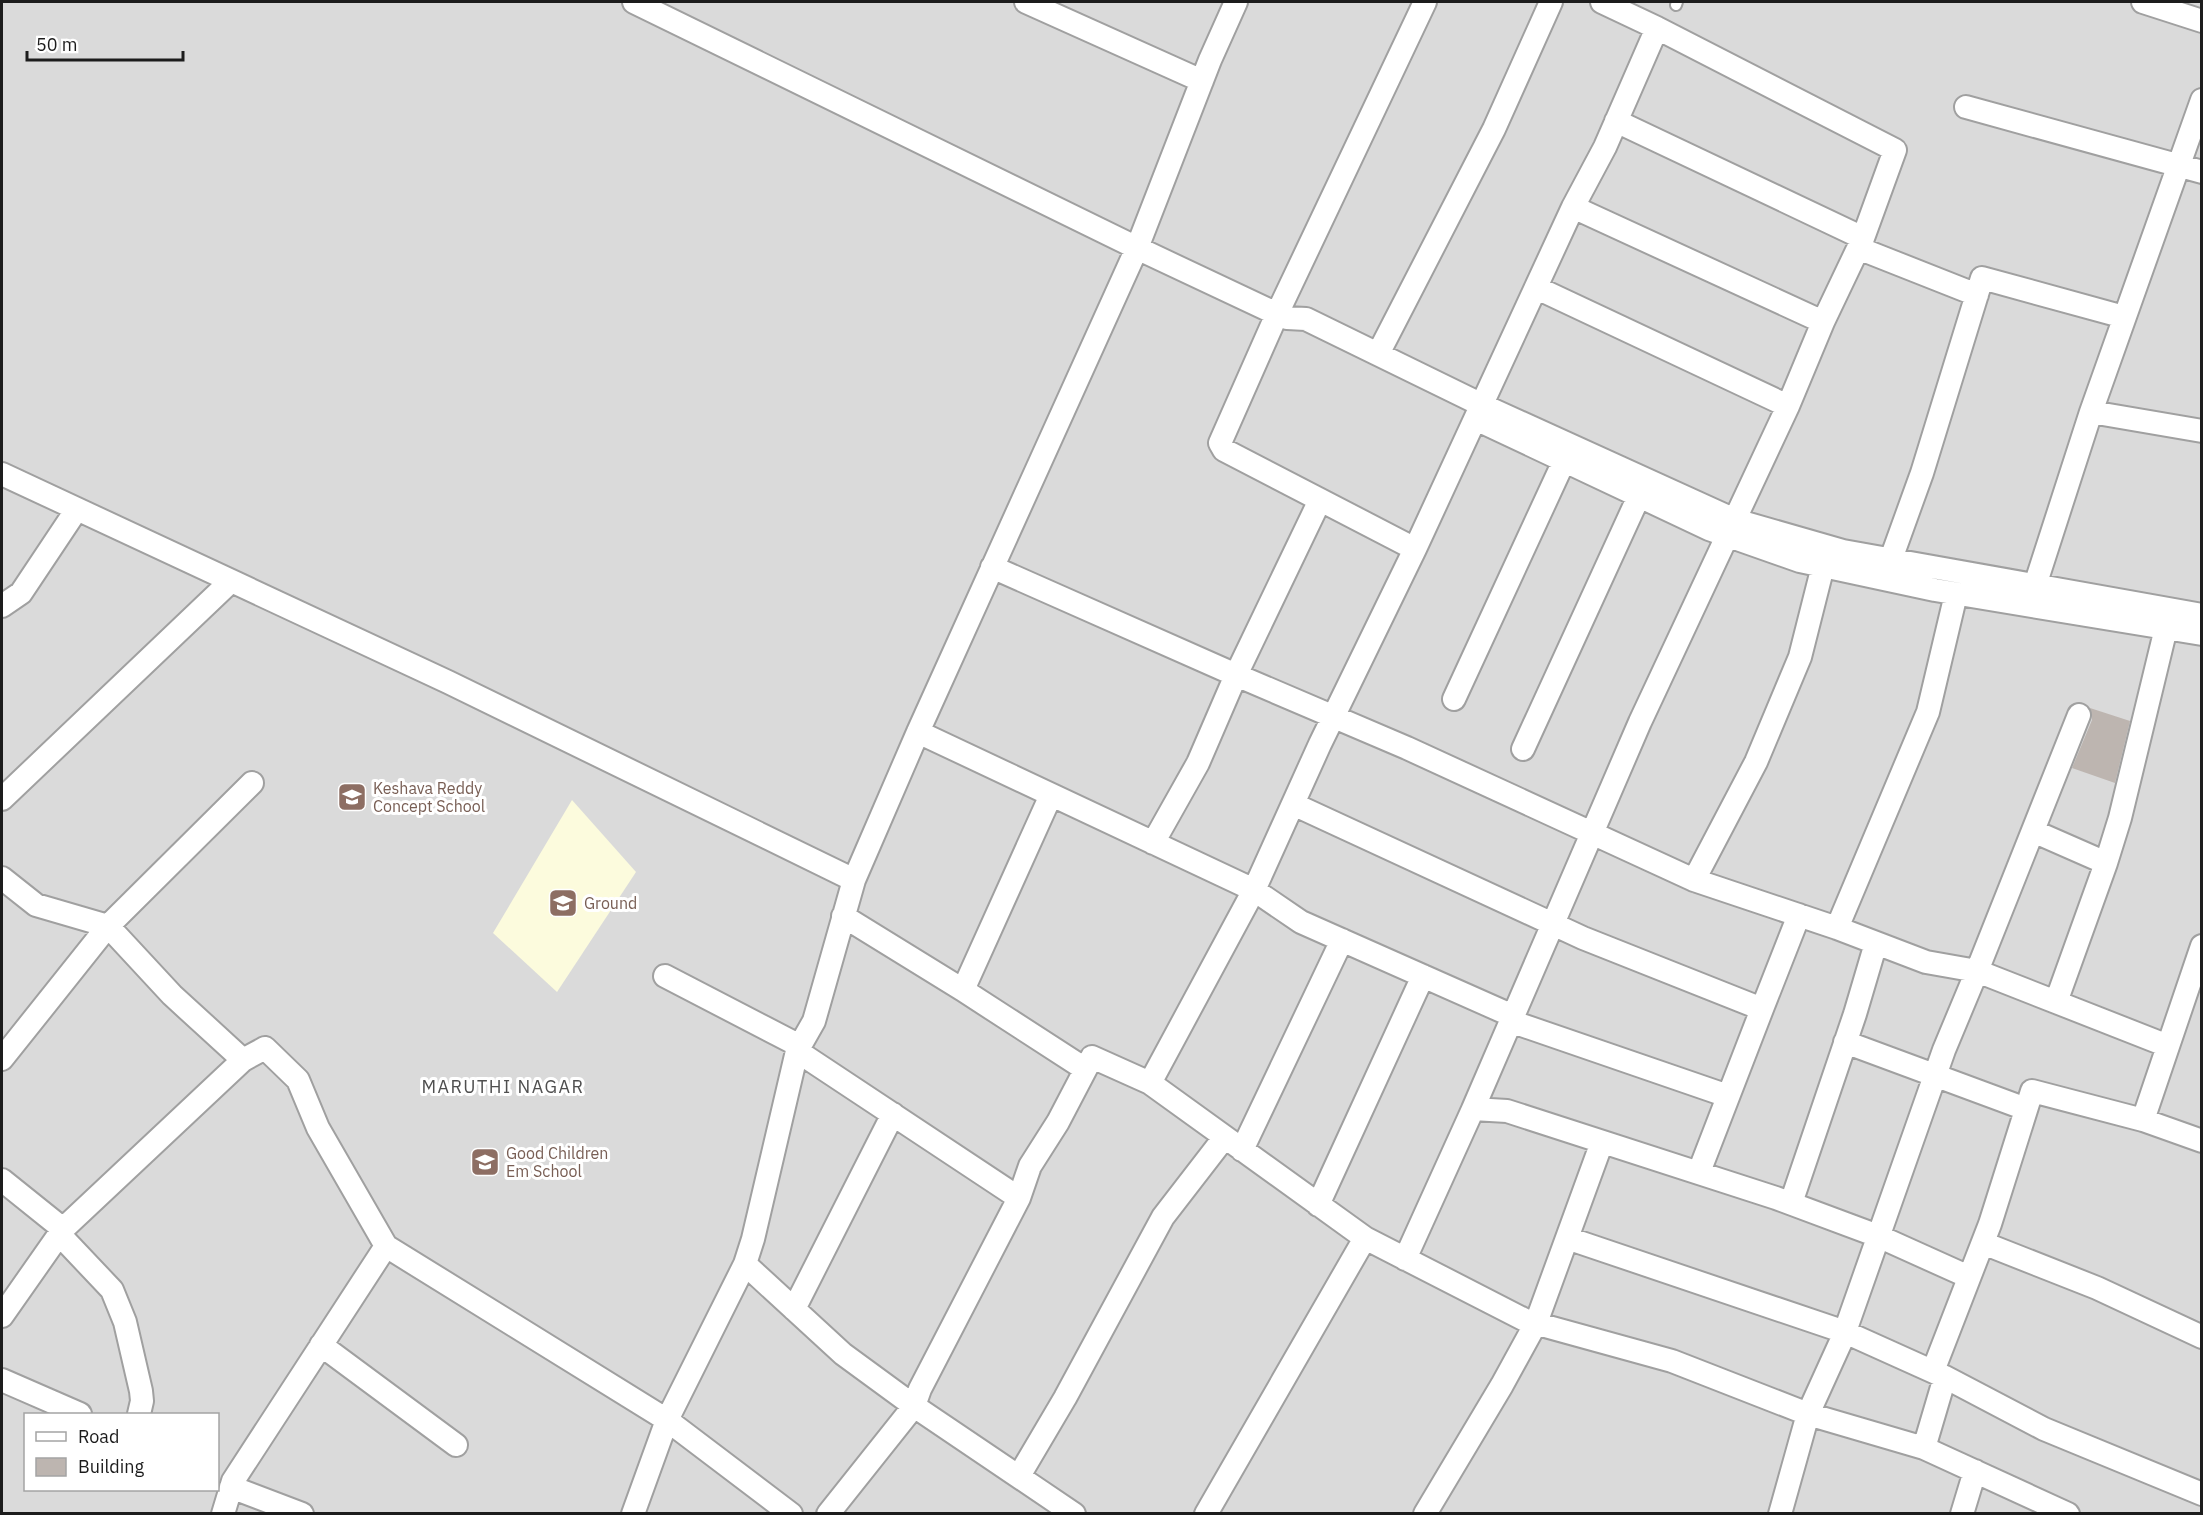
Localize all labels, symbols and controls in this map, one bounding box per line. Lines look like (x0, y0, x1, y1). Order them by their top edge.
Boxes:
scale bar (27, 24, 183, 62)
text: 50 m (36, 33, 78, 56)
place label: Keshava Reddy Concept School (373, 778, 485, 816)
school or university icon: Keshava Reddy Concept School (336, 781, 368, 813)
school or university icon: Ground (547, 887, 579, 919)
place label: Ground (584, 893, 637, 913)
district label: MARUTHI NAGAR (421, 1075, 585, 1098)
place label: Good Children Em School (506, 1143, 608, 1181)
school or university icon: Good Children Em School (469, 1146, 501, 1178)
legend (24, 1413, 219, 1491)
text: Road (78, 1425, 119, 1448)
text: Building (78, 1455, 145, 1478)

